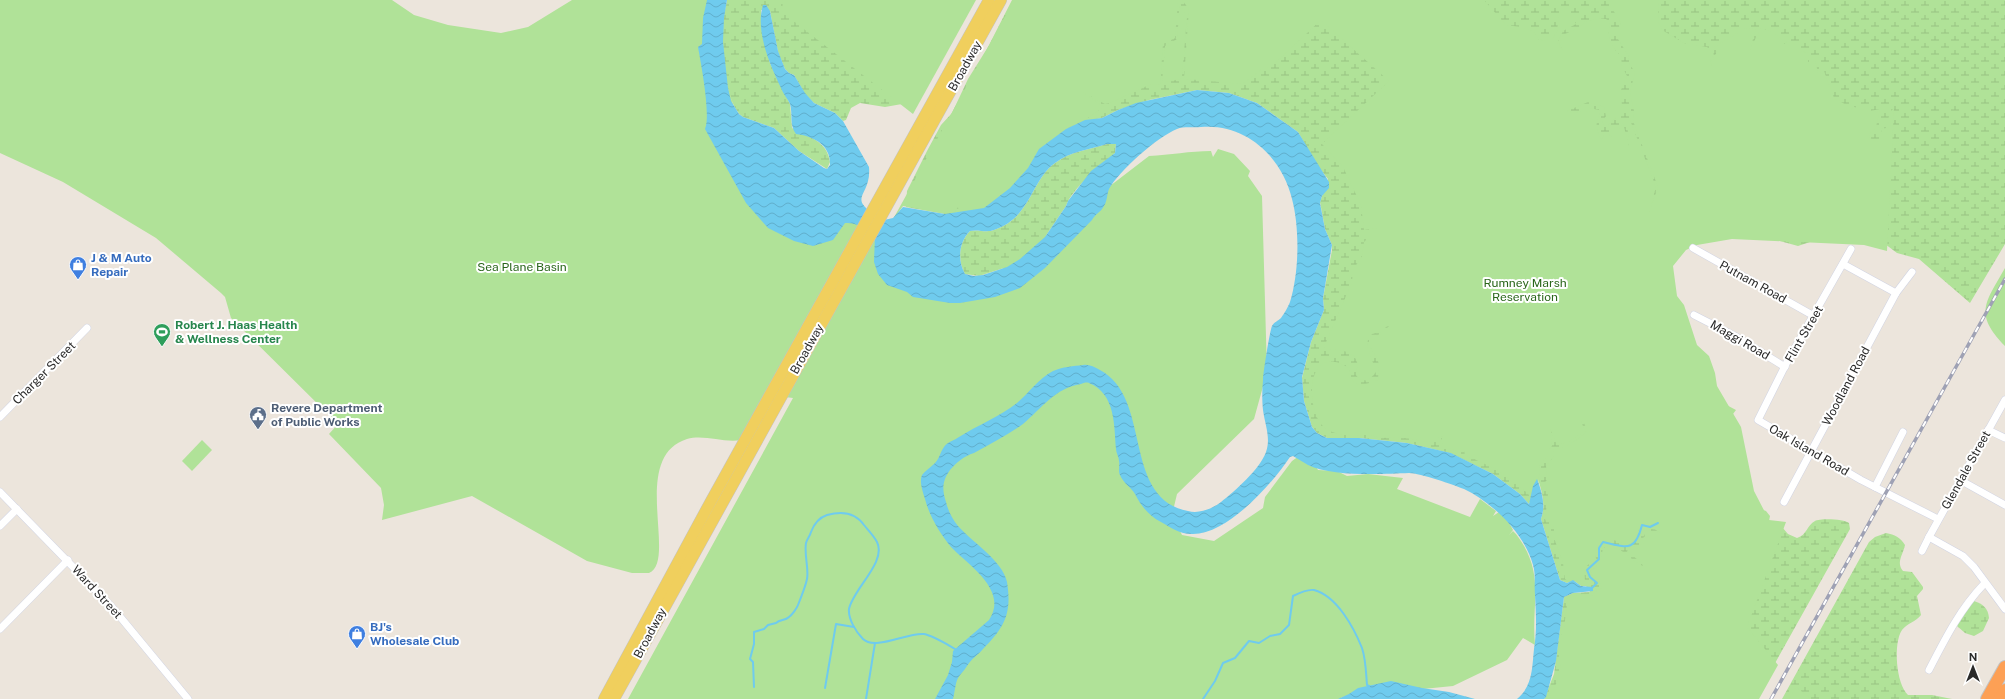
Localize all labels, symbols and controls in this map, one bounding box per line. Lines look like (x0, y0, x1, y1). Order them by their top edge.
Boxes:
street label: Broadway (945, 38, 985, 94)
place label: J & M Auto Repair (91, 251, 152, 279)
shop icon: J & M Auto Repair (68, 255, 88, 280)
street label: Putnam Road (1717, 258, 1789, 306)
park label: Sea Plane Basin (477, 260, 567, 274)
park label: Rumney Marsh Reservation (1483, 276, 1567, 304)
street label: Flint Street (1782, 303, 1826, 365)
street label: Maggi Road (1708, 317, 1772, 363)
place label: Robert J. Haas Health & Wellness Center (175, 318, 297, 346)
street label: Broadway (787, 321, 827, 377)
sports icon: Robert J. Haas Health & Wellness Center (152, 322, 172, 347)
street label: Charger Street (10, 338, 79, 407)
street label: Woodland Road (1819, 344, 1873, 428)
place label: Revere Department of Public Works (271, 401, 382, 429)
public building icon: Revere Department of Public Works (248, 405, 268, 430)
street label: Oak Island Road (1766, 421, 1852, 479)
street label: Glendale Street (1939, 428, 1994, 512)
street label: Ward Street (69, 563, 125, 622)
street label: Broadway (631, 605, 669, 661)
place label: BJ's Wholesale Club (370, 620, 459, 648)
shop icon: BJ's Wholesale Club (347, 624, 367, 649)
north arrow (1953, 647, 1993, 687)
text: N (1969, 651, 1977, 663)

